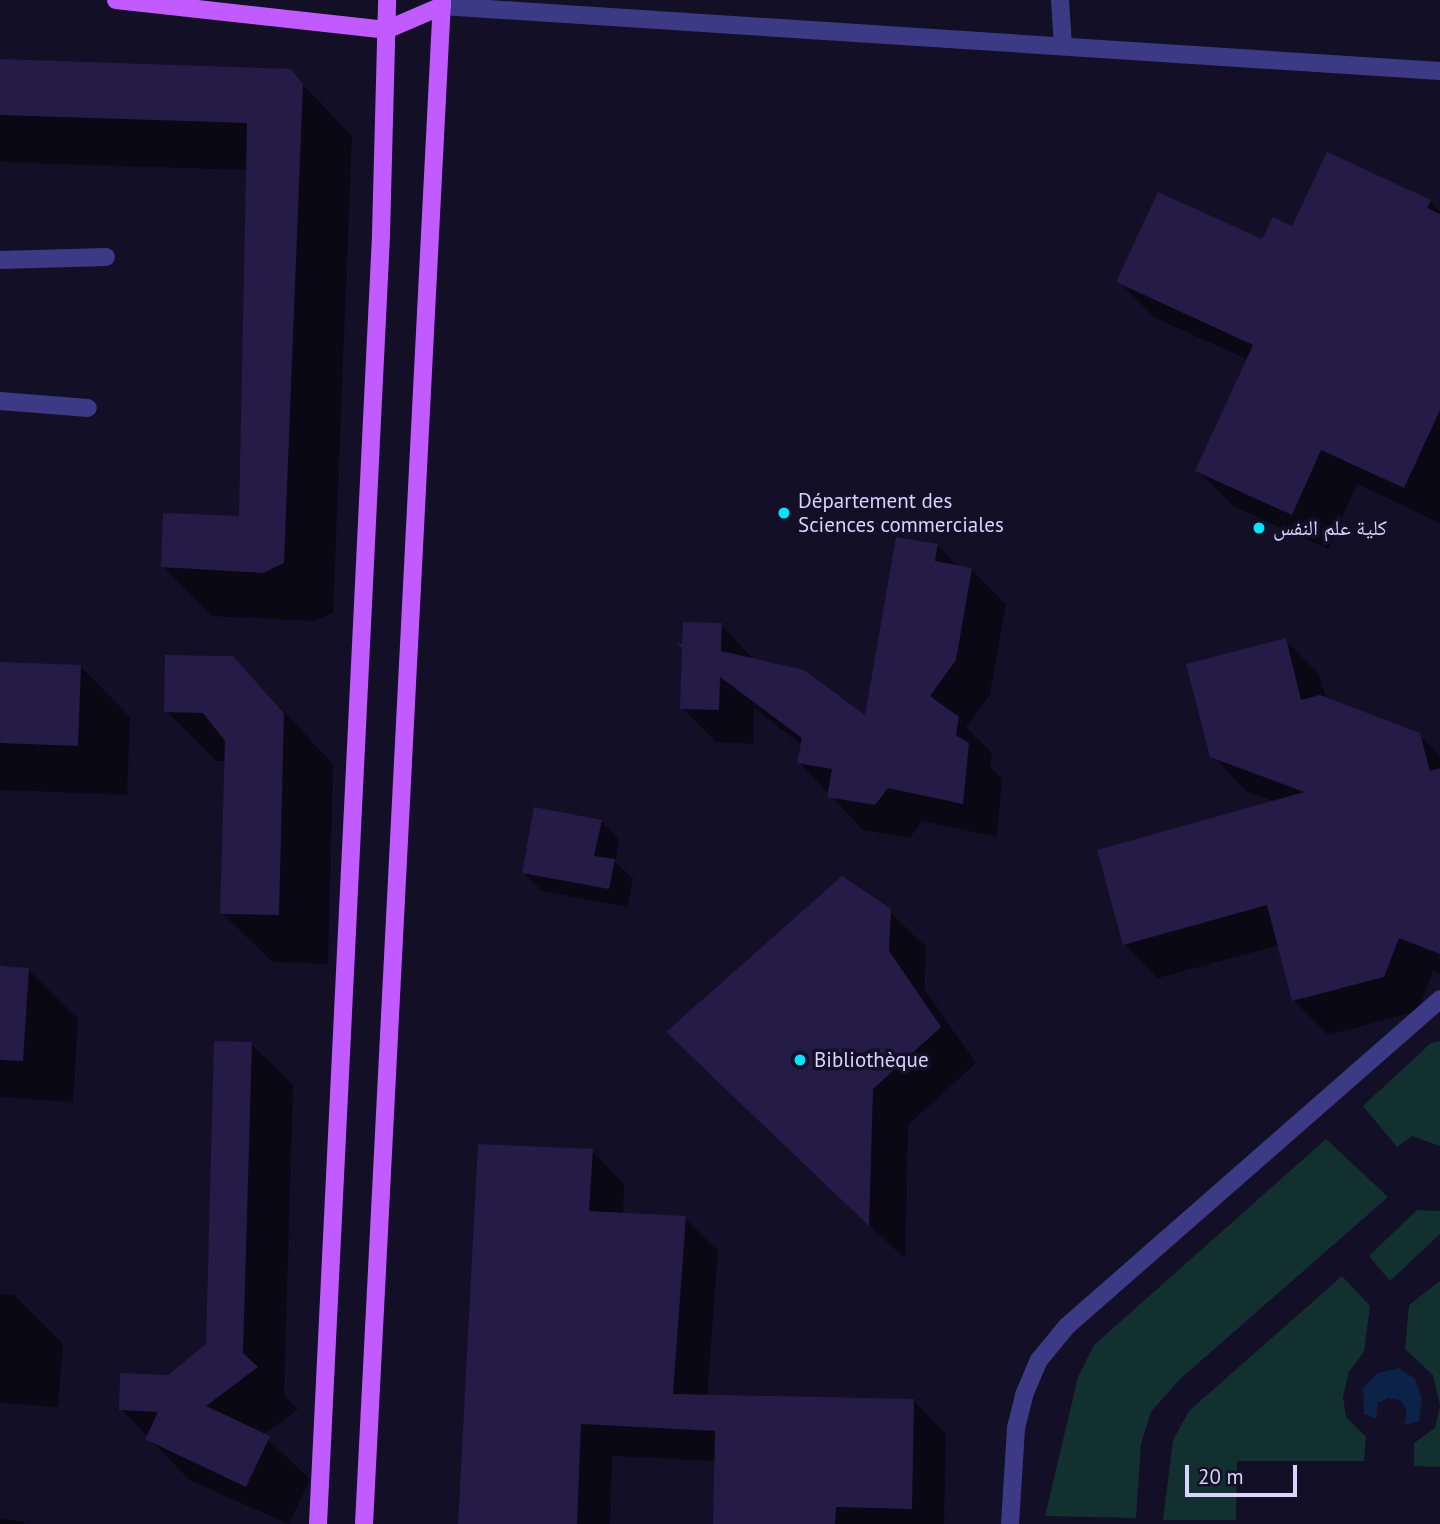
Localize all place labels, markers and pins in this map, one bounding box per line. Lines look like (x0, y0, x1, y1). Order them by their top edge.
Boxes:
place label: Département des Sciences commerciales (798, 488, 1004, 538)
marker: Département des Sciences commerciales (776, 505, 792, 521)
place label: كلية علم النفس (1273, 515, 1387, 541)
marker: كلية علم النفس (1251, 520, 1267, 536)
place label: Bibliothèque (814, 1047, 929, 1073)
marker: Bibliothèque (792, 1052, 808, 1068)

